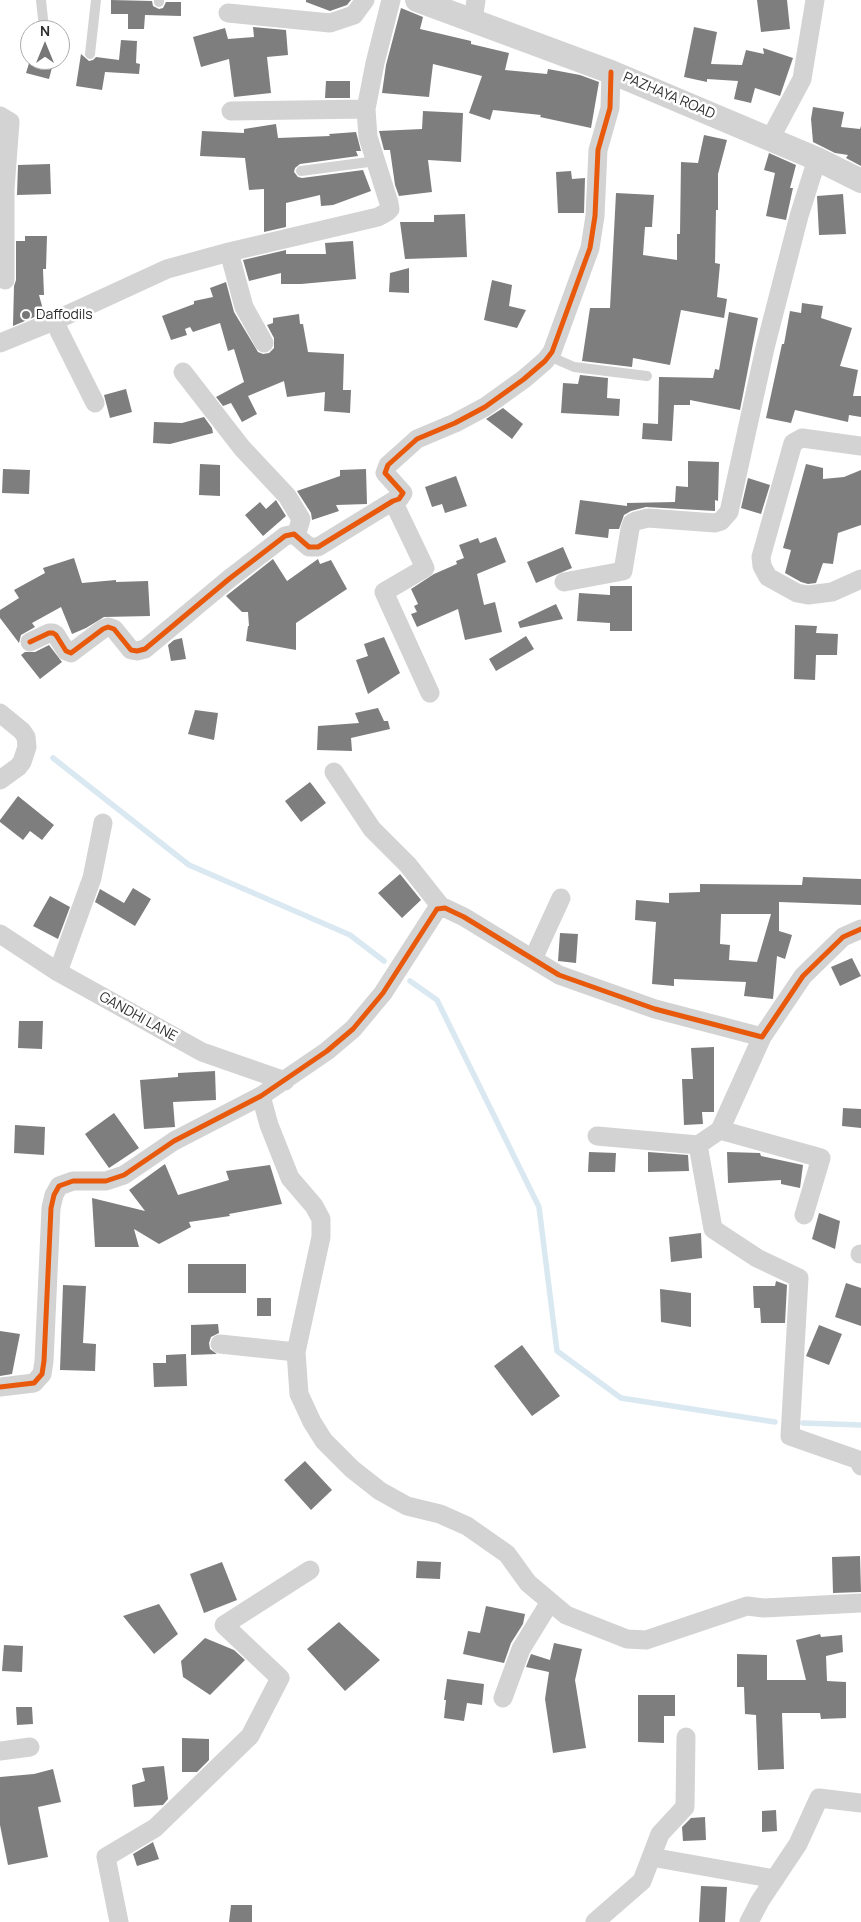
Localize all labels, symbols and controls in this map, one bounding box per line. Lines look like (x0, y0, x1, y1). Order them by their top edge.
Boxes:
north arrow (20, 20, 70, 70)
text: N (40, 21, 50, 40)
street label: PAZHAYA ROAD (620, 69, 718, 123)
place label: Daffodils (36, 307, 93, 323)
marker: Daffodils (20, 309, 32, 321)
street label: GANDHI LANE (96, 989, 180, 1045)

